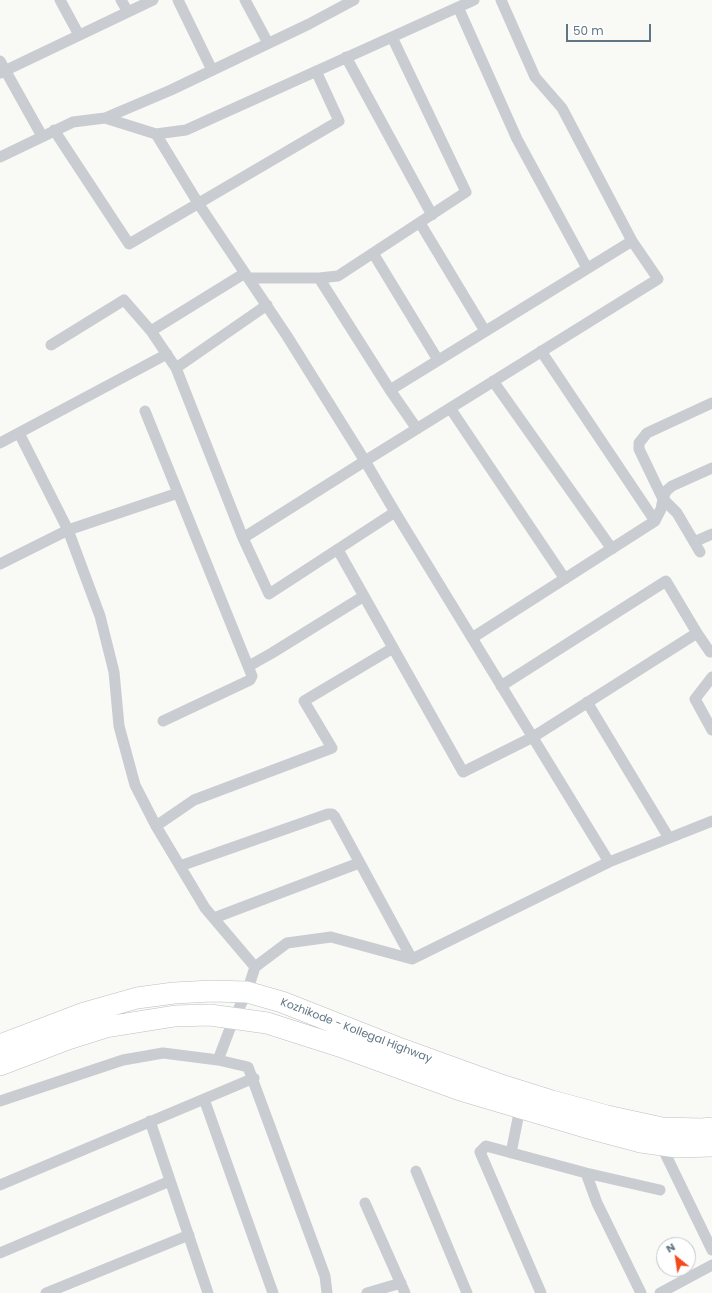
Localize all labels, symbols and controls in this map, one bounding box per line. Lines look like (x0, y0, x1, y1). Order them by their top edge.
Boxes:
scale bar (568, 16, 653, 42)
text: 50 m (573, 22, 604, 39)
street label: Kozhikode - Kollegal Highway (278, 996, 434, 1066)
north arrow (656, 1237, 696, 1277)
text: N (663, 1238, 678, 1256)

